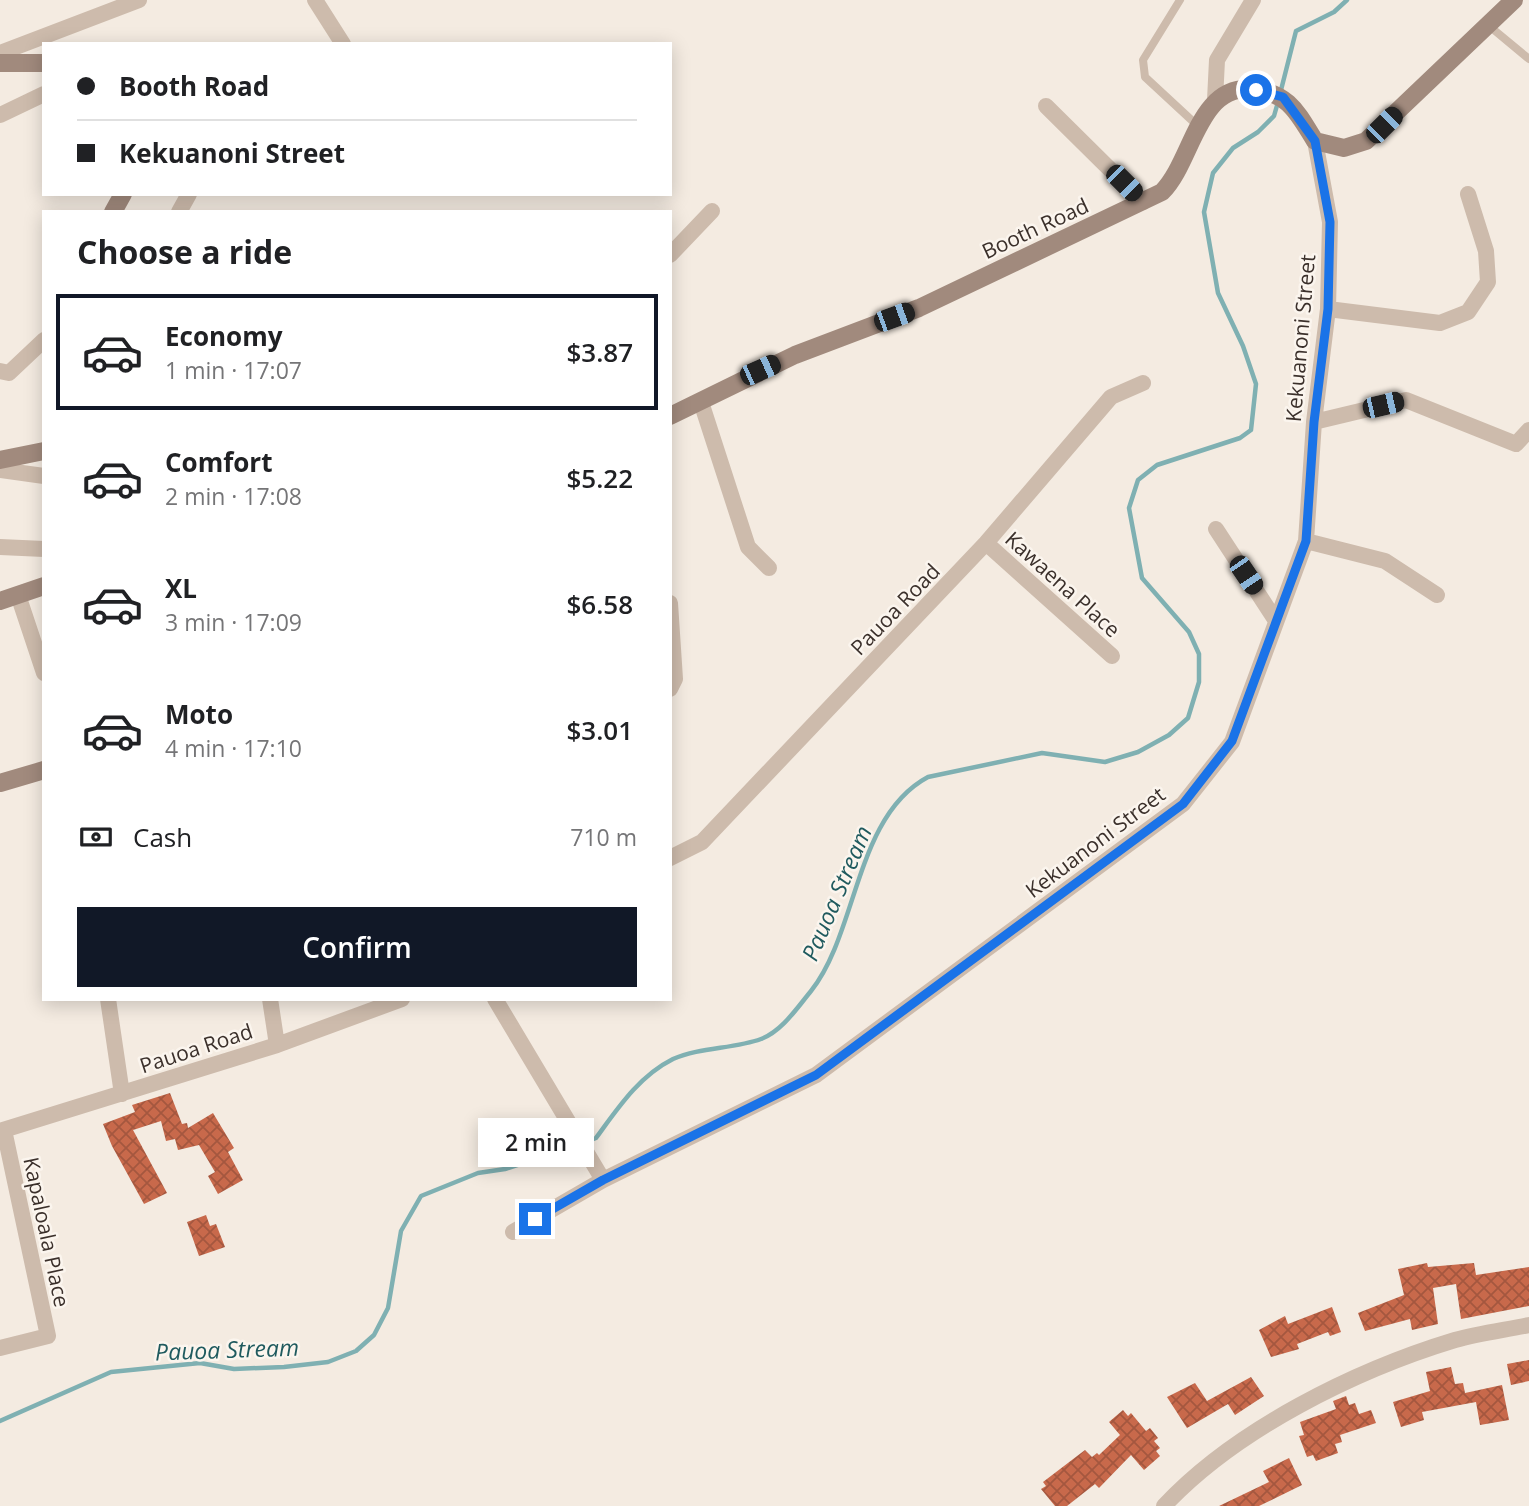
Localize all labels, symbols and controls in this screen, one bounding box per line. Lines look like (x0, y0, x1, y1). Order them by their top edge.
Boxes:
text: Booth Road (119, 68, 269, 104)
route start (1240, 74, 1272, 106)
car (1362, 103, 1407, 147)
text: Kekuanoni Street (119, 135, 345, 171)
car (1102, 161, 1147, 205)
street label: Booth Road (977, 191, 1093, 265)
text: Choose a ride (77, 230, 292, 273)
street label: Kekuanoni Street (1279, 253, 1321, 423)
car (871, 300, 918, 334)
text: Economy (165, 318, 283, 354)
icon: car (81, 321, 144, 384)
text: $3.87 (566, 334, 633, 370)
car (737, 352, 784, 388)
text: 1 min · 17:07 (165, 354, 302, 386)
car (1361, 390, 1406, 420)
text: Comfort (165, 444, 272, 480)
icon: car (81, 447, 144, 510)
text: $5.22 (566, 460, 633, 496)
text: 2 min · 17:08 (165, 480, 302, 512)
street label: Kawaena Place (999, 525, 1127, 643)
car (1226, 552, 1267, 598)
street label: Pauoa Road (844, 557, 946, 661)
text: XL (165, 570, 197, 606)
icon: car (81, 573, 144, 636)
text: $6.58 (566, 586, 633, 622)
text: 3 min · 17:09 (165, 606, 302, 638)
text: Moto (165, 696, 233, 732)
icon: car (81, 699, 144, 762)
text: $3.01 (566, 712, 633, 748)
text: 4 min · 17:10 (165, 732, 302, 764)
street label: Kekuanoni Street (1019, 780, 1171, 904)
icon: cash (77, 818, 115, 856)
text: Cash (133, 819, 192, 855)
water label: Pauoa Stream (793, 820, 879, 966)
text: 710 m (570, 821, 637, 853)
button: Confirm (77, 907, 637, 987)
street label: Pauoa Road (136, 1017, 256, 1079)
callout: 2 min (477, 1118, 593, 1166)
text: 2 min (505, 1126, 567, 1158)
street label: Kapaloala Place (17, 1154, 77, 1310)
route end (519, 1203, 551, 1235)
water label: Pauoa Stream (155, 1330, 299, 1368)

